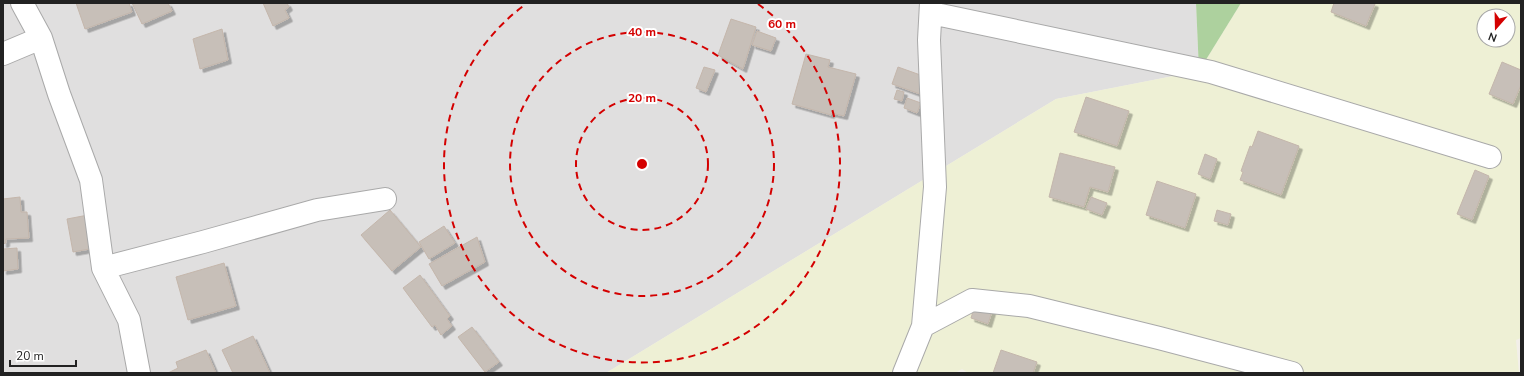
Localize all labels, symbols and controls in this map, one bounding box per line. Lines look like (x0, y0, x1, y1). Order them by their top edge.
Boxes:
north arrow (1476, 8, 1516, 48)
text: 60 m (768, 16, 796, 32)
text: 40 m (628, 24, 656, 40)
text: N (1486, 28, 1499, 45)
text: 20 m (628, 90, 656, 106)
centre of rings (635, 157, 649, 171)
scale bar (10, 342, 76, 368)
text: 20 m (16, 348, 44, 364)

